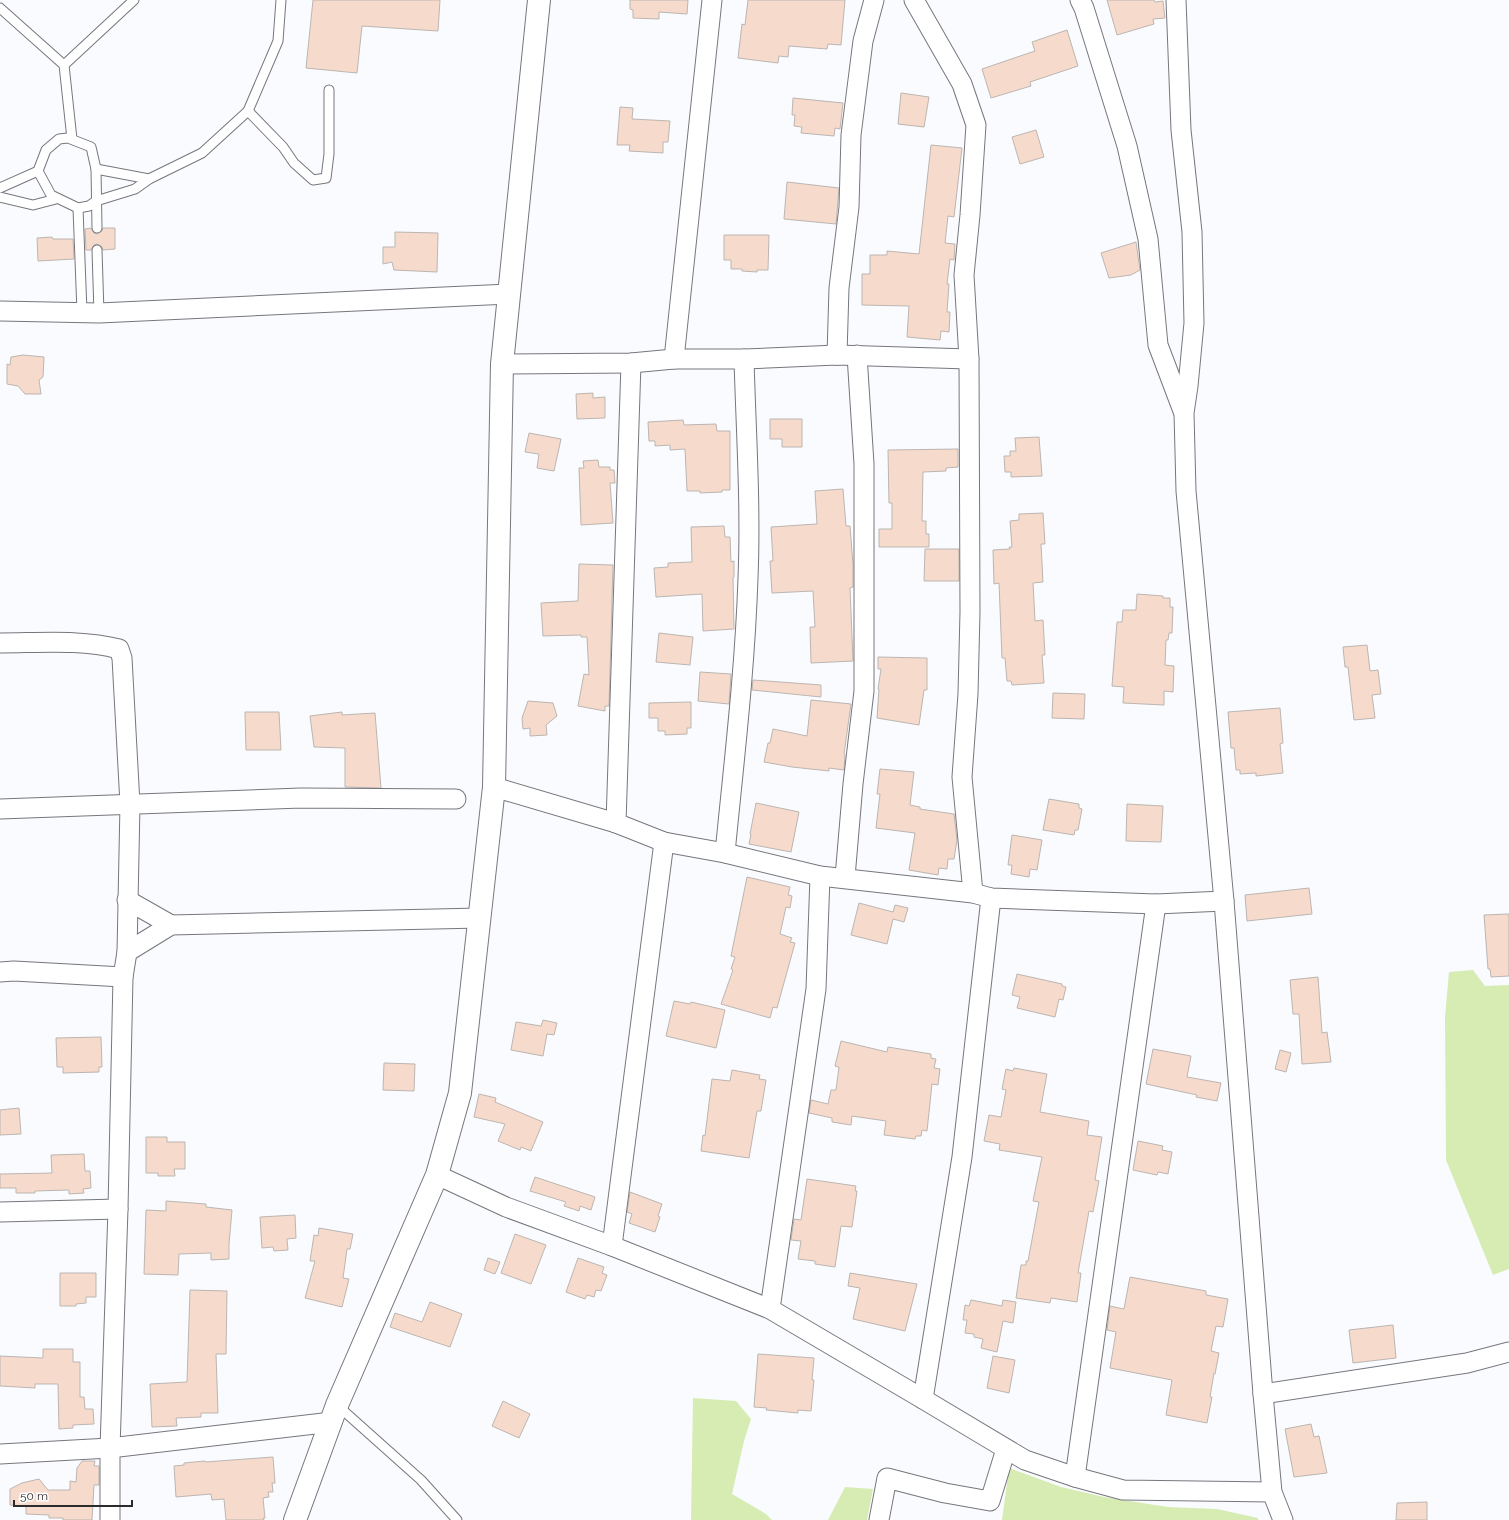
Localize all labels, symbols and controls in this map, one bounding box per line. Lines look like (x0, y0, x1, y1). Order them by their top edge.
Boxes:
scale bar (14, 1482, 132, 1508)
text: 50 m (20, 1489, 48, 1503)

